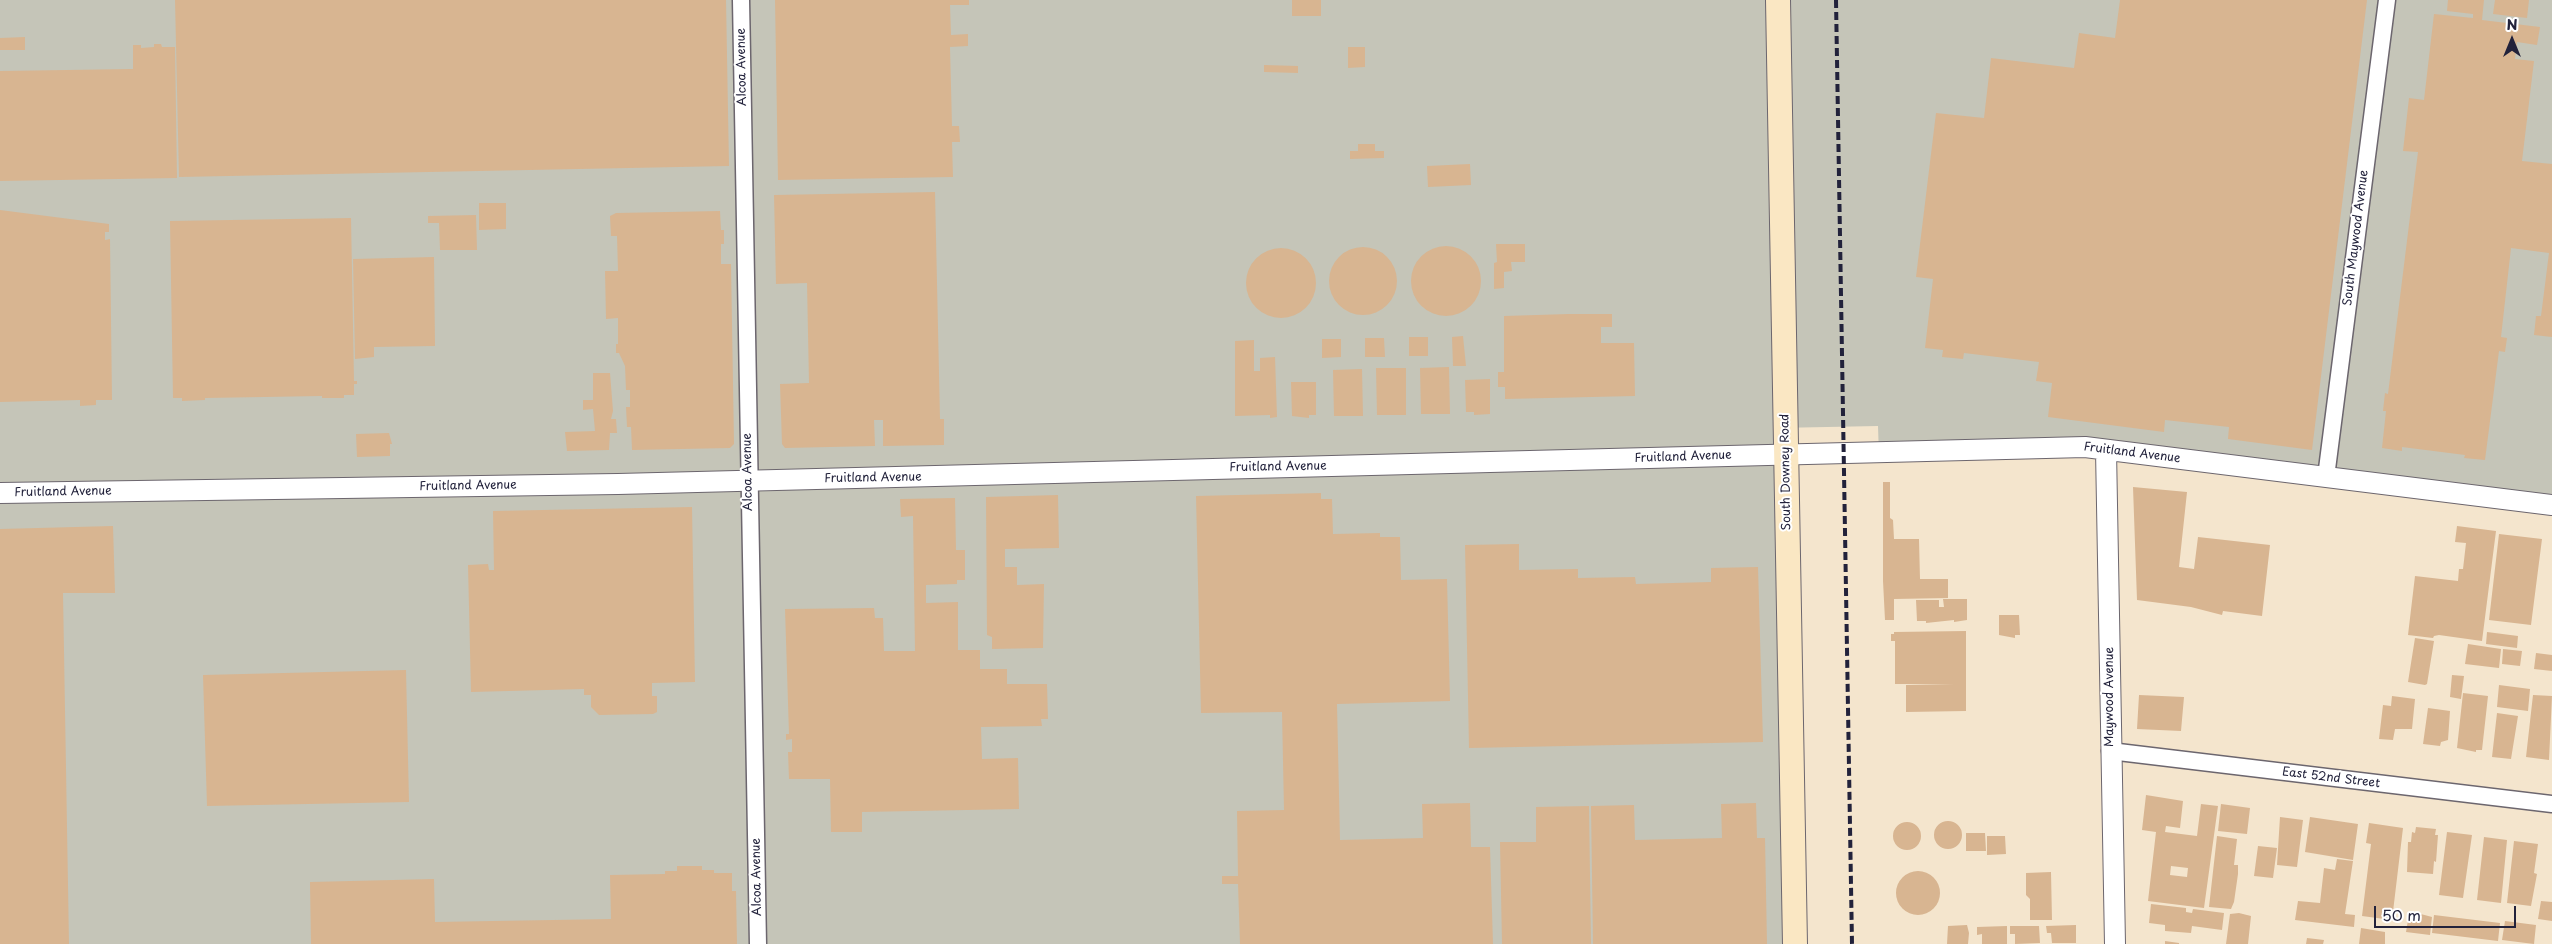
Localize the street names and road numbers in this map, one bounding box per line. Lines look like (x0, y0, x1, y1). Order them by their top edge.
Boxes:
street label: Alcoa Avenue (734, 28, 750, 106)
street label: South Maywood Avenue (2341, 169, 2371, 307)
street label: South Downey Road (1778, 414, 1794, 530)
street label: Alcoa Avenue (740, 433, 756, 511)
street label: Fruitland Avenue (2083, 440, 2181, 466)
street label: Fruitland Avenue (1634, 448, 1732, 466)
street label: Fruitland Avenue (1229, 459, 1327, 475)
street label: Fruitland Avenue (824, 470, 922, 486)
street label: Fruitland Avenue (419, 478, 517, 494)
street label: Fruitland Avenue (14, 484, 112, 500)
street label: Maywood Avenue (2103, 647, 2117, 747)
street label: East 52nd Street (2281, 765, 2381, 791)
street label: Alcoa Avenue (749, 838, 765, 916)

